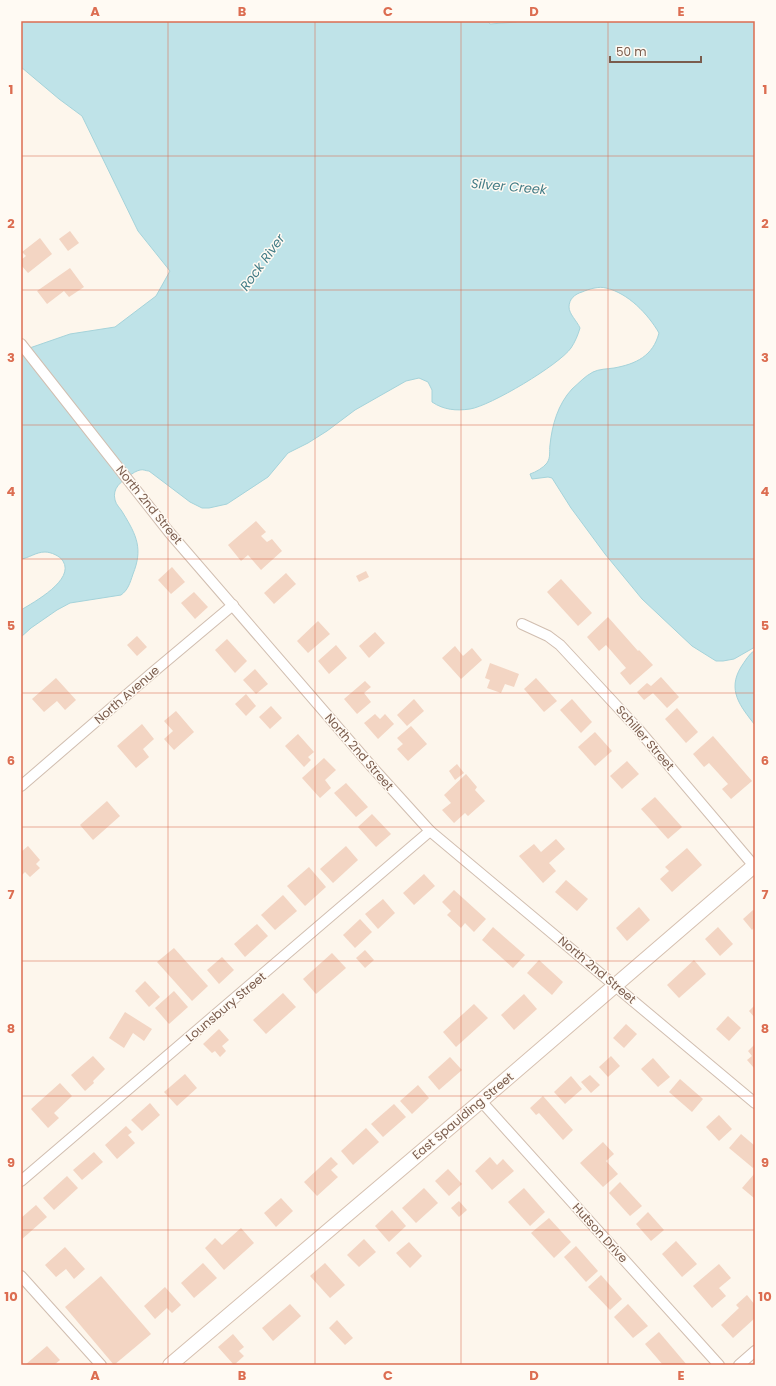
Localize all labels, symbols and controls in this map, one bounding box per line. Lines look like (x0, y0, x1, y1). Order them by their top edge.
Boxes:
text: A (90, 2, 100, 21)
text: B (238, 2, 247, 21)
text: C (383, 2, 393, 21)
text: D (529, 2, 539, 21)
text: E (677, 2, 685, 21)
scale bar (610, 38, 701, 64)
text: 50 m (616, 43, 647, 60)
text: 1 (9, 80, 13, 99)
text: 1 (763, 80, 767, 99)
water label: Silver Creek (470, 174, 549, 199)
text: 2 (7, 214, 15, 233)
text: 2 (761, 214, 769, 233)
water label: Rock River (235, 229, 290, 295)
text: 3 (7, 348, 15, 367)
text: 3 (761, 348, 769, 367)
street label: North 2nd Street (112, 462, 186, 548)
text: 4 (7, 482, 16, 501)
text: 4 (761, 482, 770, 501)
text: 5 (7, 616, 15, 635)
text: 5 (761, 616, 769, 635)
street label: North Avenue (91, 662, 163, 728)
street label: Schiller Street (612, 701, 678, 774)
street label: North 2nd Street (321, 710, 398, 794)
text: 6 (7, 751, 15, 770)
text: 6 (761, 751, 769, 770)
text: 7 (8, 885, 15, 904)
text: 7 (762, 885, 769, 904)
street label: North 2nd Street (555, 932, 640, 1007)
street label: Lounsbury Street (182, 968, 269, 1045)
text: 8 (7, 1019, 15, 1038)
text: 8 (761, 1019, 769, 1038)
street label: East Spaulding Street (408, 1068, 517, 1163)
text: 9 (7, 1153, 15, 1172)
text: 9 (761, 1153, 769, 1172)
street label: Hutson Drive (569, 1199, 632, 1266)
text: 10 (4, 1287, 18, 1306)
text: 10 (758, 1287, 772, 1306)
text: A (90, 1366, 100, 1385)
text: B (238, 1366, 247, 1385)
text: C (383, 1366, 393, 1385)
text: D (529, 1366, 539, 1385)
text: E (677, 1366, 685, 1385)

